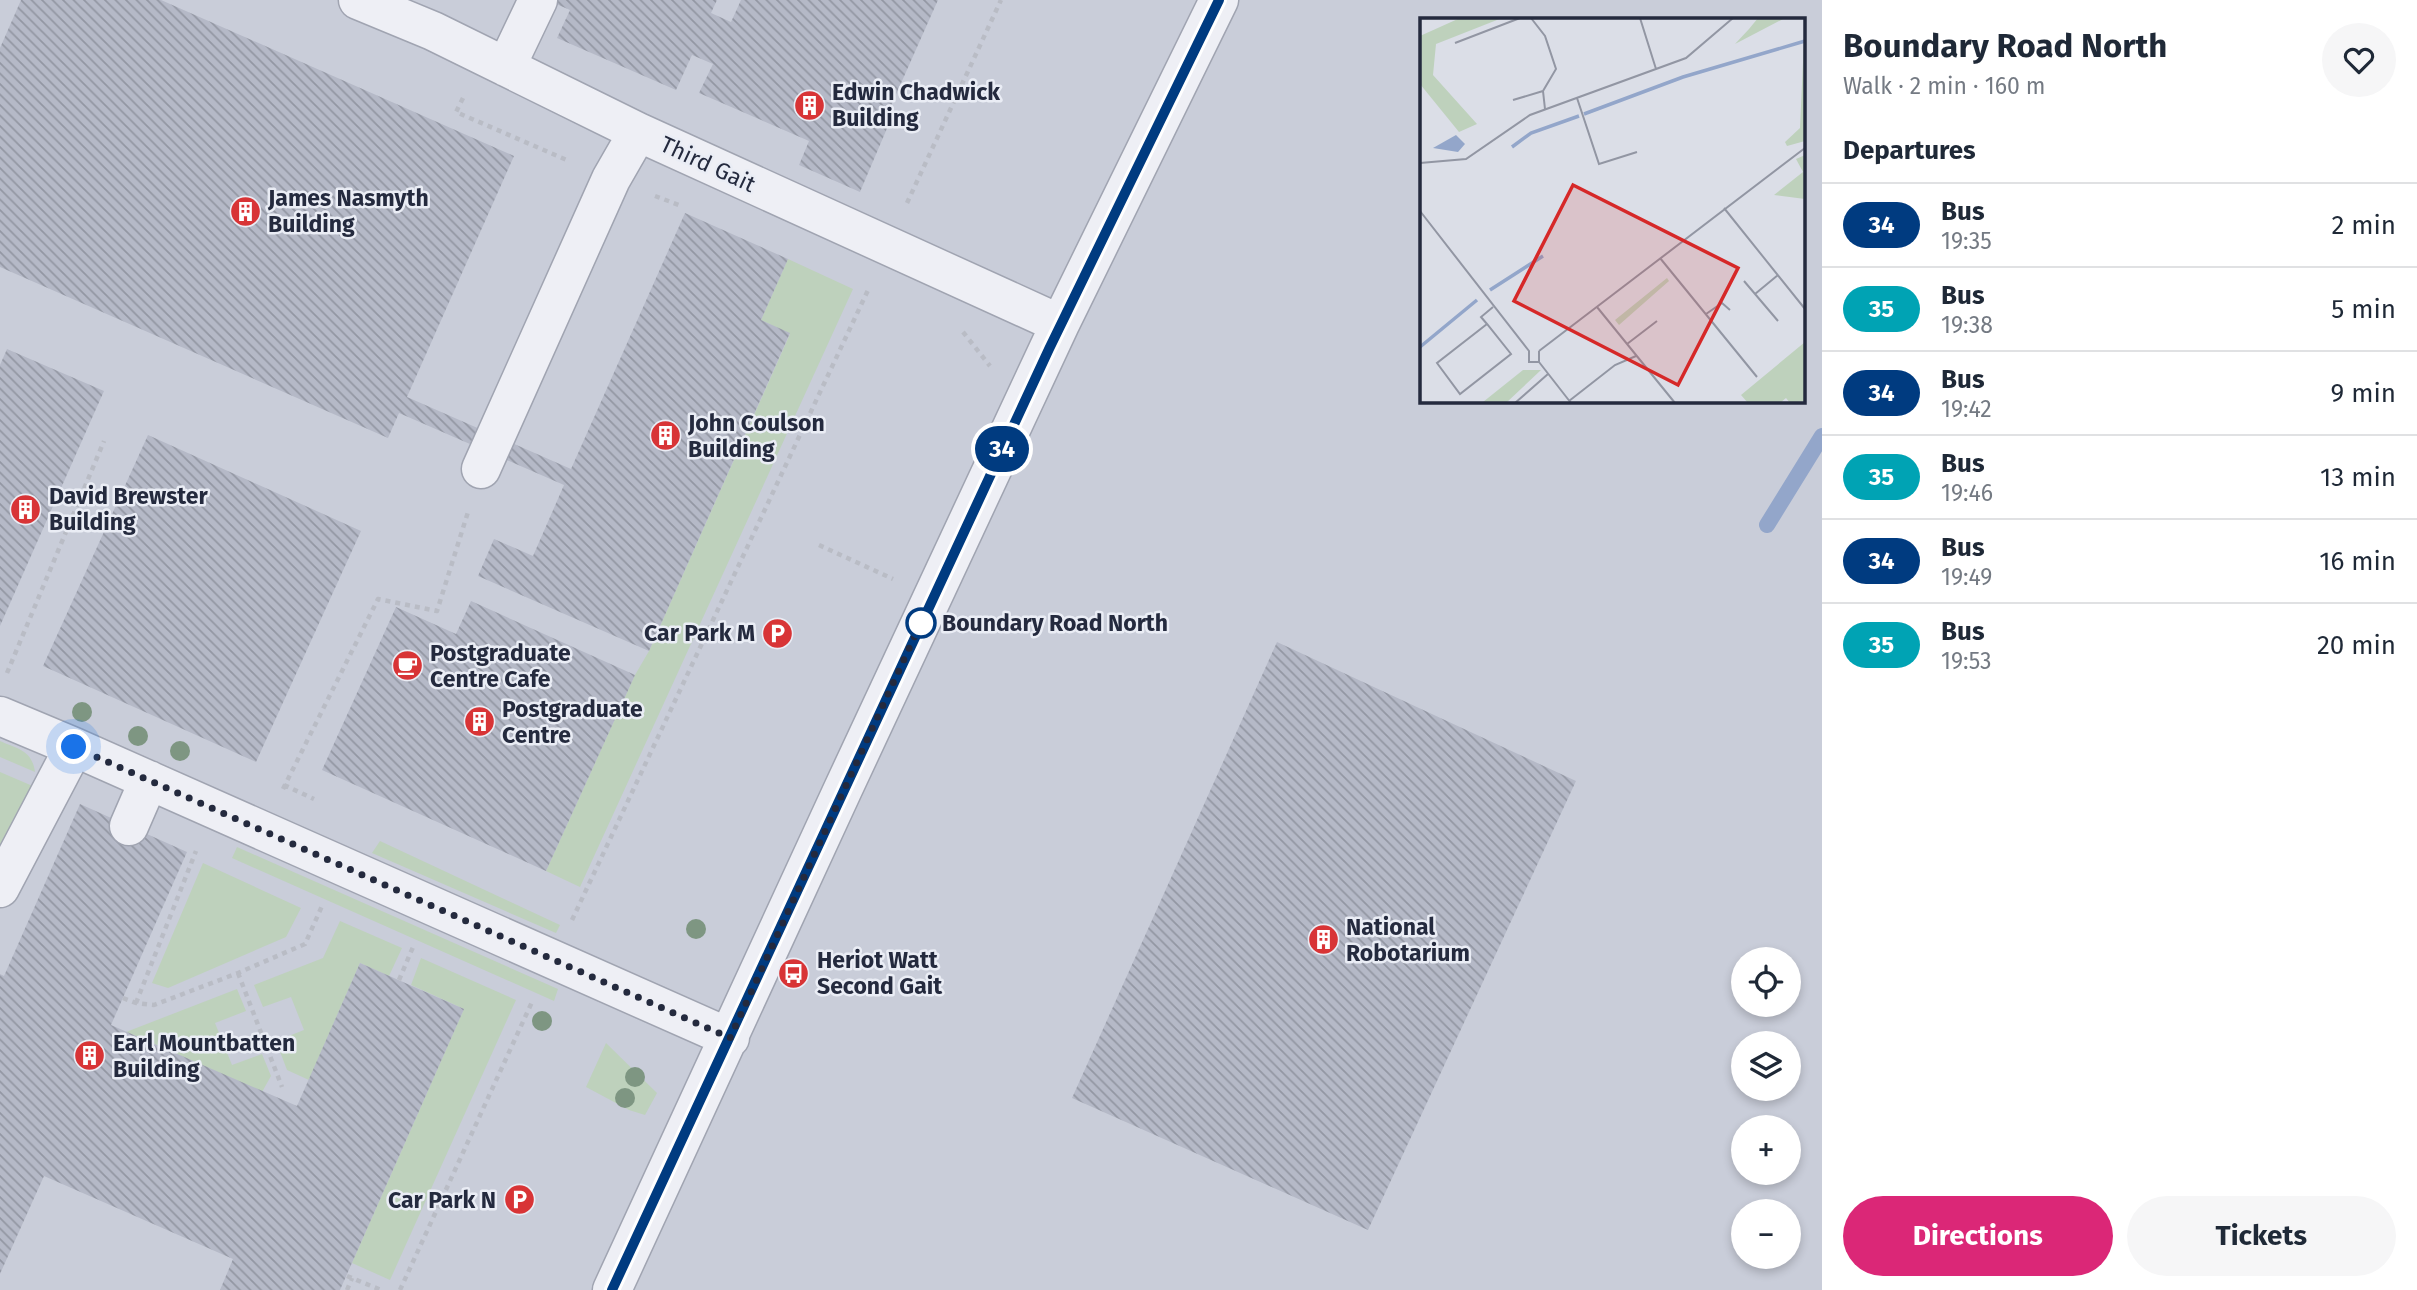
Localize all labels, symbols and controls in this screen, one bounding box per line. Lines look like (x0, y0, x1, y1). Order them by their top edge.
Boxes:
inset map (1420, 18, 1804, 402)
button: heart (2322, 23, 2396, 97)
text: Boundary Road North (1843, 26, 2167, 66)
text: Walk · 2 min · 160 m (1843, 72, 2046, 100)
place label: Edwin Chadwick Building (832, 78, 1000, 132)
building icon: Edwin Chadwick Building (792, 88, 826, 122)
street label: Third Gait (656, 130, 761, 198)
text: Departures (1843, 135, 1976, 166)
place label: James Nasmyth Building (267, 184, 429, 238)
building icon: James Nasmyth Building (228, 194, 262, 228)
text: Bus (1941, 196, 1984, 227)
text: 2 min (2331, 210, 2396, 241)
text: 34 (1869, 211, 1895, 239)
text: 19:35 (1941, 227, 1992, 255)
text: Bus (1941, 280, 1984, 311)
text: 5 min (2331, 294, 2396, 325)
text: 35 (1869, 295, 1894, 323)
text: 19:38 (1941, 311, 1993, 339)
text: Bus (1941, 364, 1984, 395)
text: 9 min (2331, 378, 2396, 409)
text: 34 (1869, 379, 1895, 407)
text: 19:42 (1941, 395, 1992, 423)
place label: John Coulson Building (687, 409, 825, 463)
building icon: John Coulson Building (648, 419, 682, 453)
line badge: 34 (970, 426, 1034, 472)
text: 34 (989, 435, 1015, 463)
text: Bus (1941, 448, 1984, 479)
text: 13 min (2320, 462, 2396, 493)
text: 35 (1869, 463, 1894, 491)
text: 19:46 (1941, 479, 1993, 507)
place label: David Brewster Building (49, 482, 208, 536)
building icon: David Brewster Building (9, 492, 43, 526)
text: Bus (1941, 532, 1984, 563)
text: 16 min (2319, 546, 2396, 577)
text: 34 (1869, 547, 1895, 575)
text: 19:49 (1941, 563, 1992, 591)
marker: Boundary Road North (906, 608, 936, 638)
place label: Boundary Road North (942, 609, 1168, 637)
parking icon: Car Park M (761, 616, 795, 650)
text: Bus (1941, 616, 1984, 647)
place label: Car Park M (644, 619, 755, 647)
text: 20 min (2317, 630, 2396, 661)
text: 35 (1869, 631, 1894, 659)
place label: Postgraduate Centre Cafe (430, 639, 571, 693)
text: 19:53 (1941, 647, 1992, 675)
cafe icon: Postgraduate Centre Cafe (390, 649, 424, 683)
place label: Postgraduate Centre (502, 695, 643, 749)
building icon: Postgraduate Centre (462, 705, 496, 739)
your location (56, 729, 91, 764)
place label: National Robotarium (1346, 913, 1470, 967)
building icon: National Robotarium (1306, 923, 1340, 957)
place label: Heriot Watt Second Gait (817, 946, 943, 1000)
map controls (1731, 947, 1801, 1269)
button: locate (1731, 947, 1801, 1017)
bus stop icon: Heriot Watt Second Gait (777, 956, 811, 990)
place label: Earl Mountbatten Building (113, 1029, 295, 1083)
button: layers (1731, 1031, 1801, 1101)
building icon: Earl Mountbatten Building (73, 1039, 107, 1073)
button: + (1731, 1115, 1801, 1185)
parking icon: Car Park N (502, 1183, 536, 1217)
place label: Car Park N (388, 1186, 496, 1214)
button: Directions (1843, 1196, 2113, 1276)
button: Tickets (2127, 1196, 2396, 1276)
button: − (1731, 1199, 1801, 1269)

